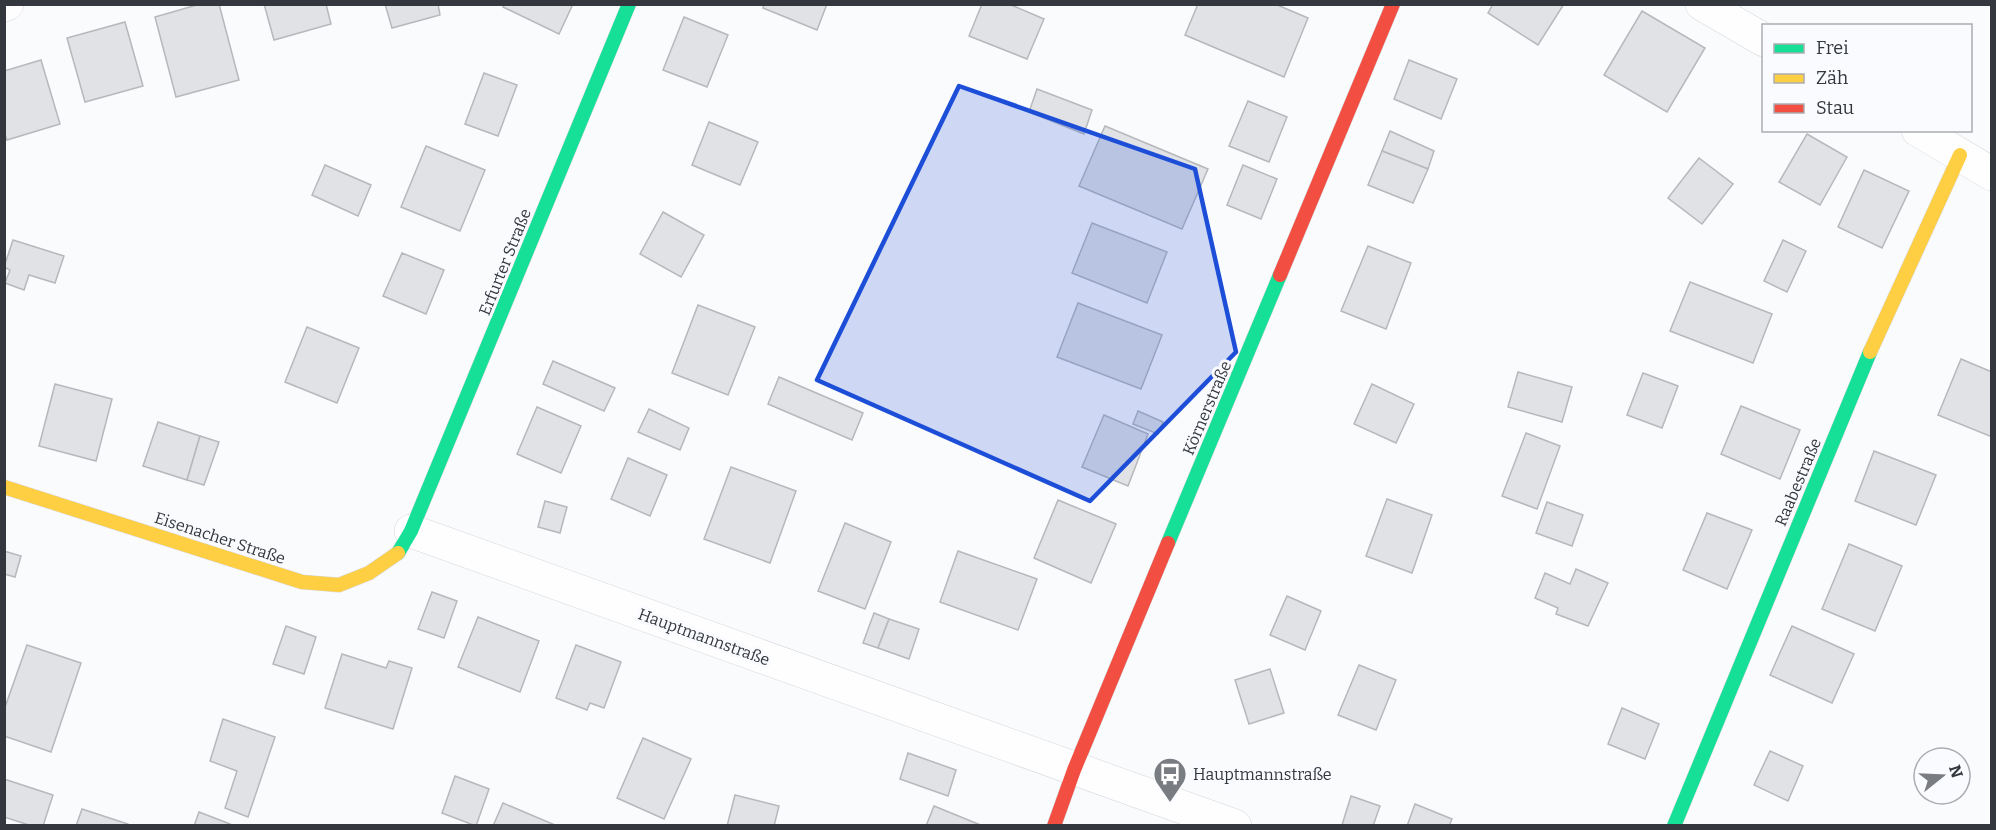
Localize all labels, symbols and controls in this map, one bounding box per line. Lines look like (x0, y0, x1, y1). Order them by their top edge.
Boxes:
legend (1762, 24, 1972, 132)
text: Frei (1816, 37, 1849, 59)
text: Zäh (1816, 67, 1848, 89)
text: Stau (1816, 97, 1854, 119)
street label: Erfurter Straße (475, 206, 535, 318)
street label: Körnerstraße (1179, 358, 1235, 458)
street label: Raabestraße (1771, 435, 1825, 529)
street label: Eisenacher Straße (152, 508, 288, 568)
street label: Hauptmannstraße (636, 604, 772, 670)
north arrow (1912, 746, 1972, 806)
bus stop icon: Hauptmannstraße (1152, 756, 1188, 803)
text: N (1945, 763, 1967, 780)
place label: Hauptmannstraße (1193, 765, 1332, 784)

